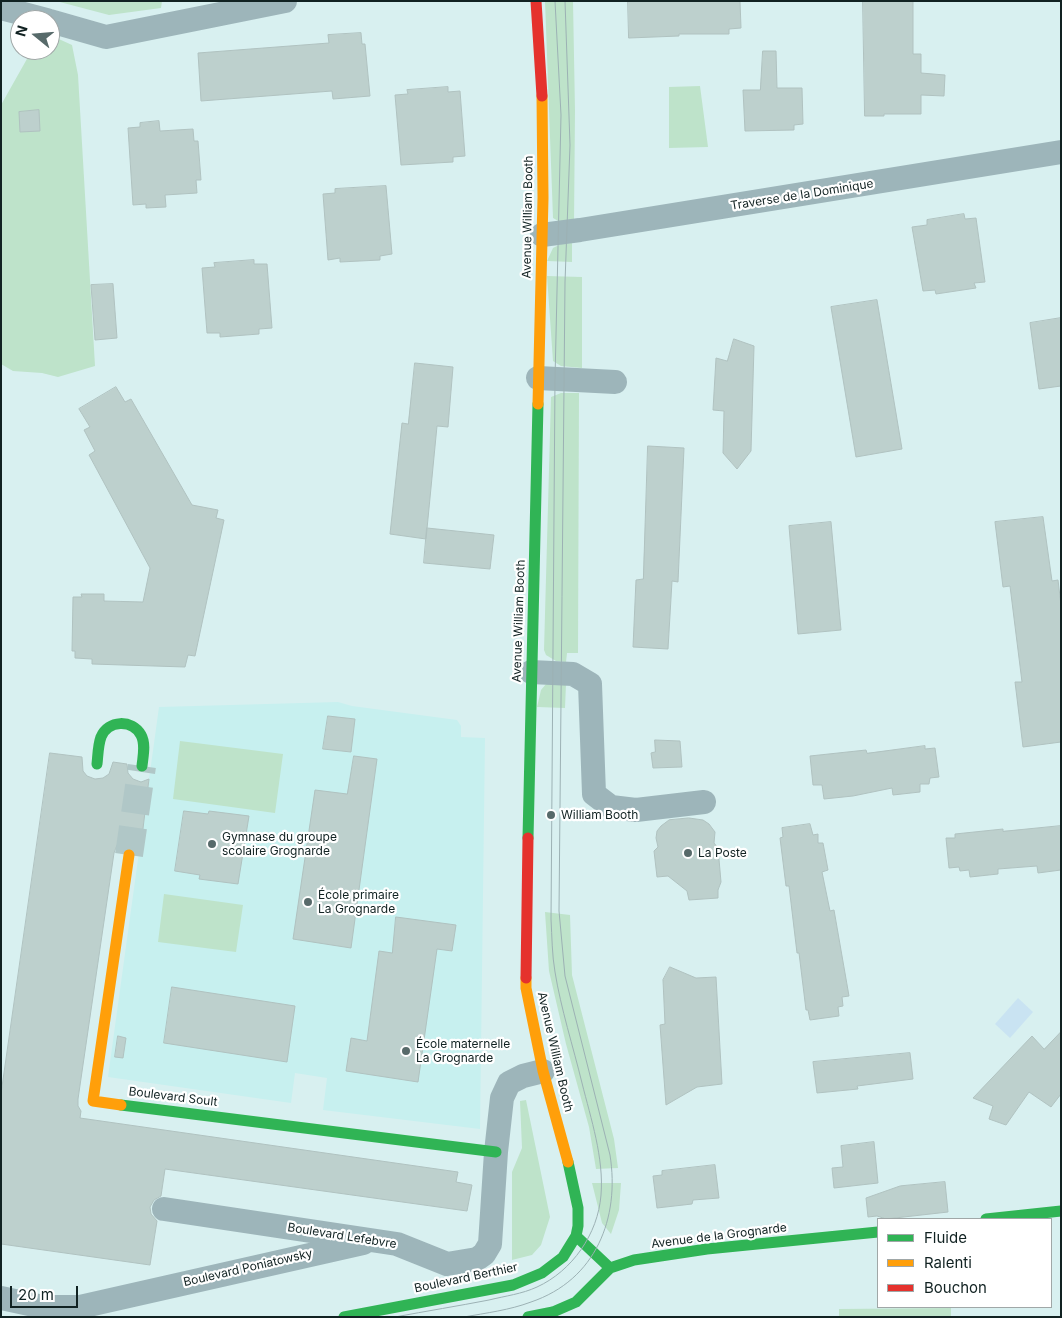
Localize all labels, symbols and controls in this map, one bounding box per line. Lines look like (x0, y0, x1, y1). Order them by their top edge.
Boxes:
north arrow (10, 10, 60, 60)
text: N (11, 23, 31, 38)
street label: Avenue William Booth (520, 155, 536, 279)
street label: Traverse de la Dominique (730, 177, 874, 213)
street label: Avenue William Booth (510, 559, 528, 683)
place label: William Booth (561, 808, 638, 822)
marker: William Booth (545, 809, 557, 821)
place label: Gymnase du groupe scolaire Grognarde (222, 830, 337, 858)
marker: Gymnase du groupe scolaire Grognarde (206, 838, 218, 850)
place label: La Poste (698, 846, 747, 860)
marker: La Poste (682, 847, 694, 859)
place label: École primaire La Grognarde (318, 888, 399, 916)
marker: École primaire La Grognarde (302, 896, 314, 908)
street label: Avenue William Booth (534, 991, 576, 1113)
place label: École maternelle La Grognarde (416, 1037, 510, 1065)
marker: École maternelle La Grognarde (400, 1045, 412, 1057)
street label: Boulevard Soult (128, 1084, 218, 1110)
legend (877, 1218, 1052, 1308)
street label: Boulevard Lefebvre (286, 1220, 398, 1252)
street label: Avenue de la Grognarde (650, 1221, 788, 1251)
text: Fluide (924, 1228, 967, 1247)
street label: Boulevard Poniatowsky (182, 1246, 314, 1290)
text: Ralenti (924, 1253, 972, 1272)
street label: Boulevard Berthier (413, 1260, 519, 1296)
scale bar (12, 1276, 80, 1308)
text: Bouchon (924, 1278, 987, 1297)
text: 20 m (18, 1285, 54, 1304)

